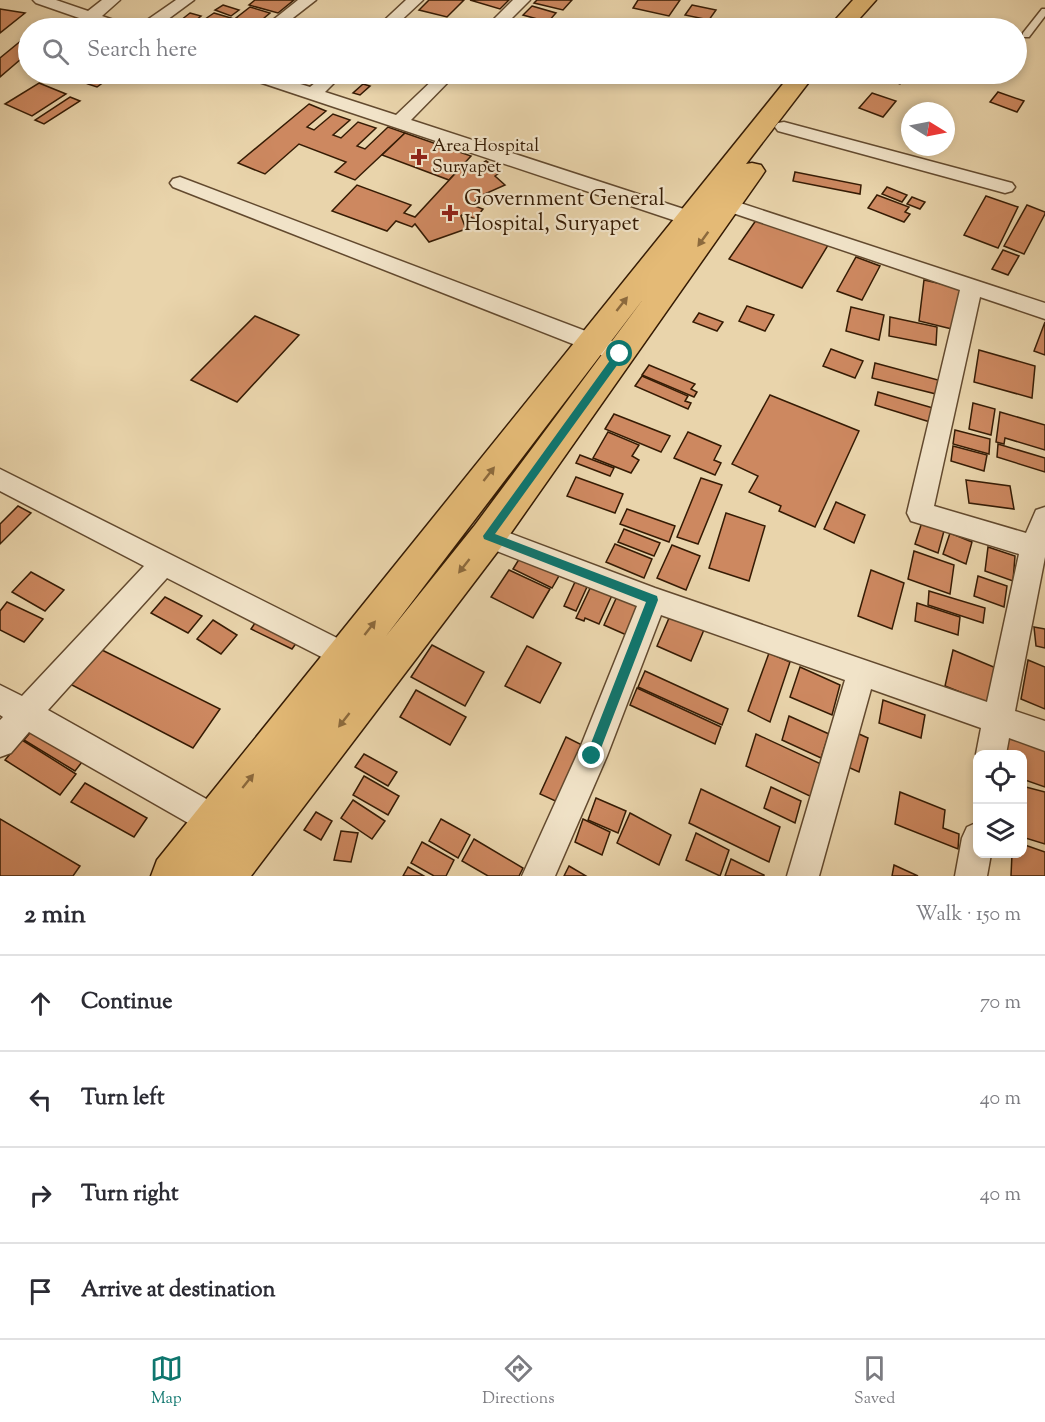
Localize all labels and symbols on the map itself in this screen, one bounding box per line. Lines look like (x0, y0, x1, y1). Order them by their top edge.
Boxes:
north arrow (901, 102, 955, 156)
place label: Area Hospital Suryapet (432, 134, 539, 181)
marker: Area Hospital Suryapet (410, 148, 428, 166)
place label: Government General Hospital, Suryapet (464, 184, 665, 241)
marker: Government General Hospital, Suryapet (441, 204, 459, 222)
one-way arrow (698, 232, 710, 247)
one-way arrow (616, 296, 629, 312)
route start (606, 340, 632, 366)
one-way arrow (483, 467, 495, 482)
one-way arrow (458, 558, 471, 574)
one-way arrow (363, 621, 375, 636)
one-way arrow (338, 712, 351, 728)
route end (578, 742, 604, 768)
one-way arrow (241, 773, 253, 788)

